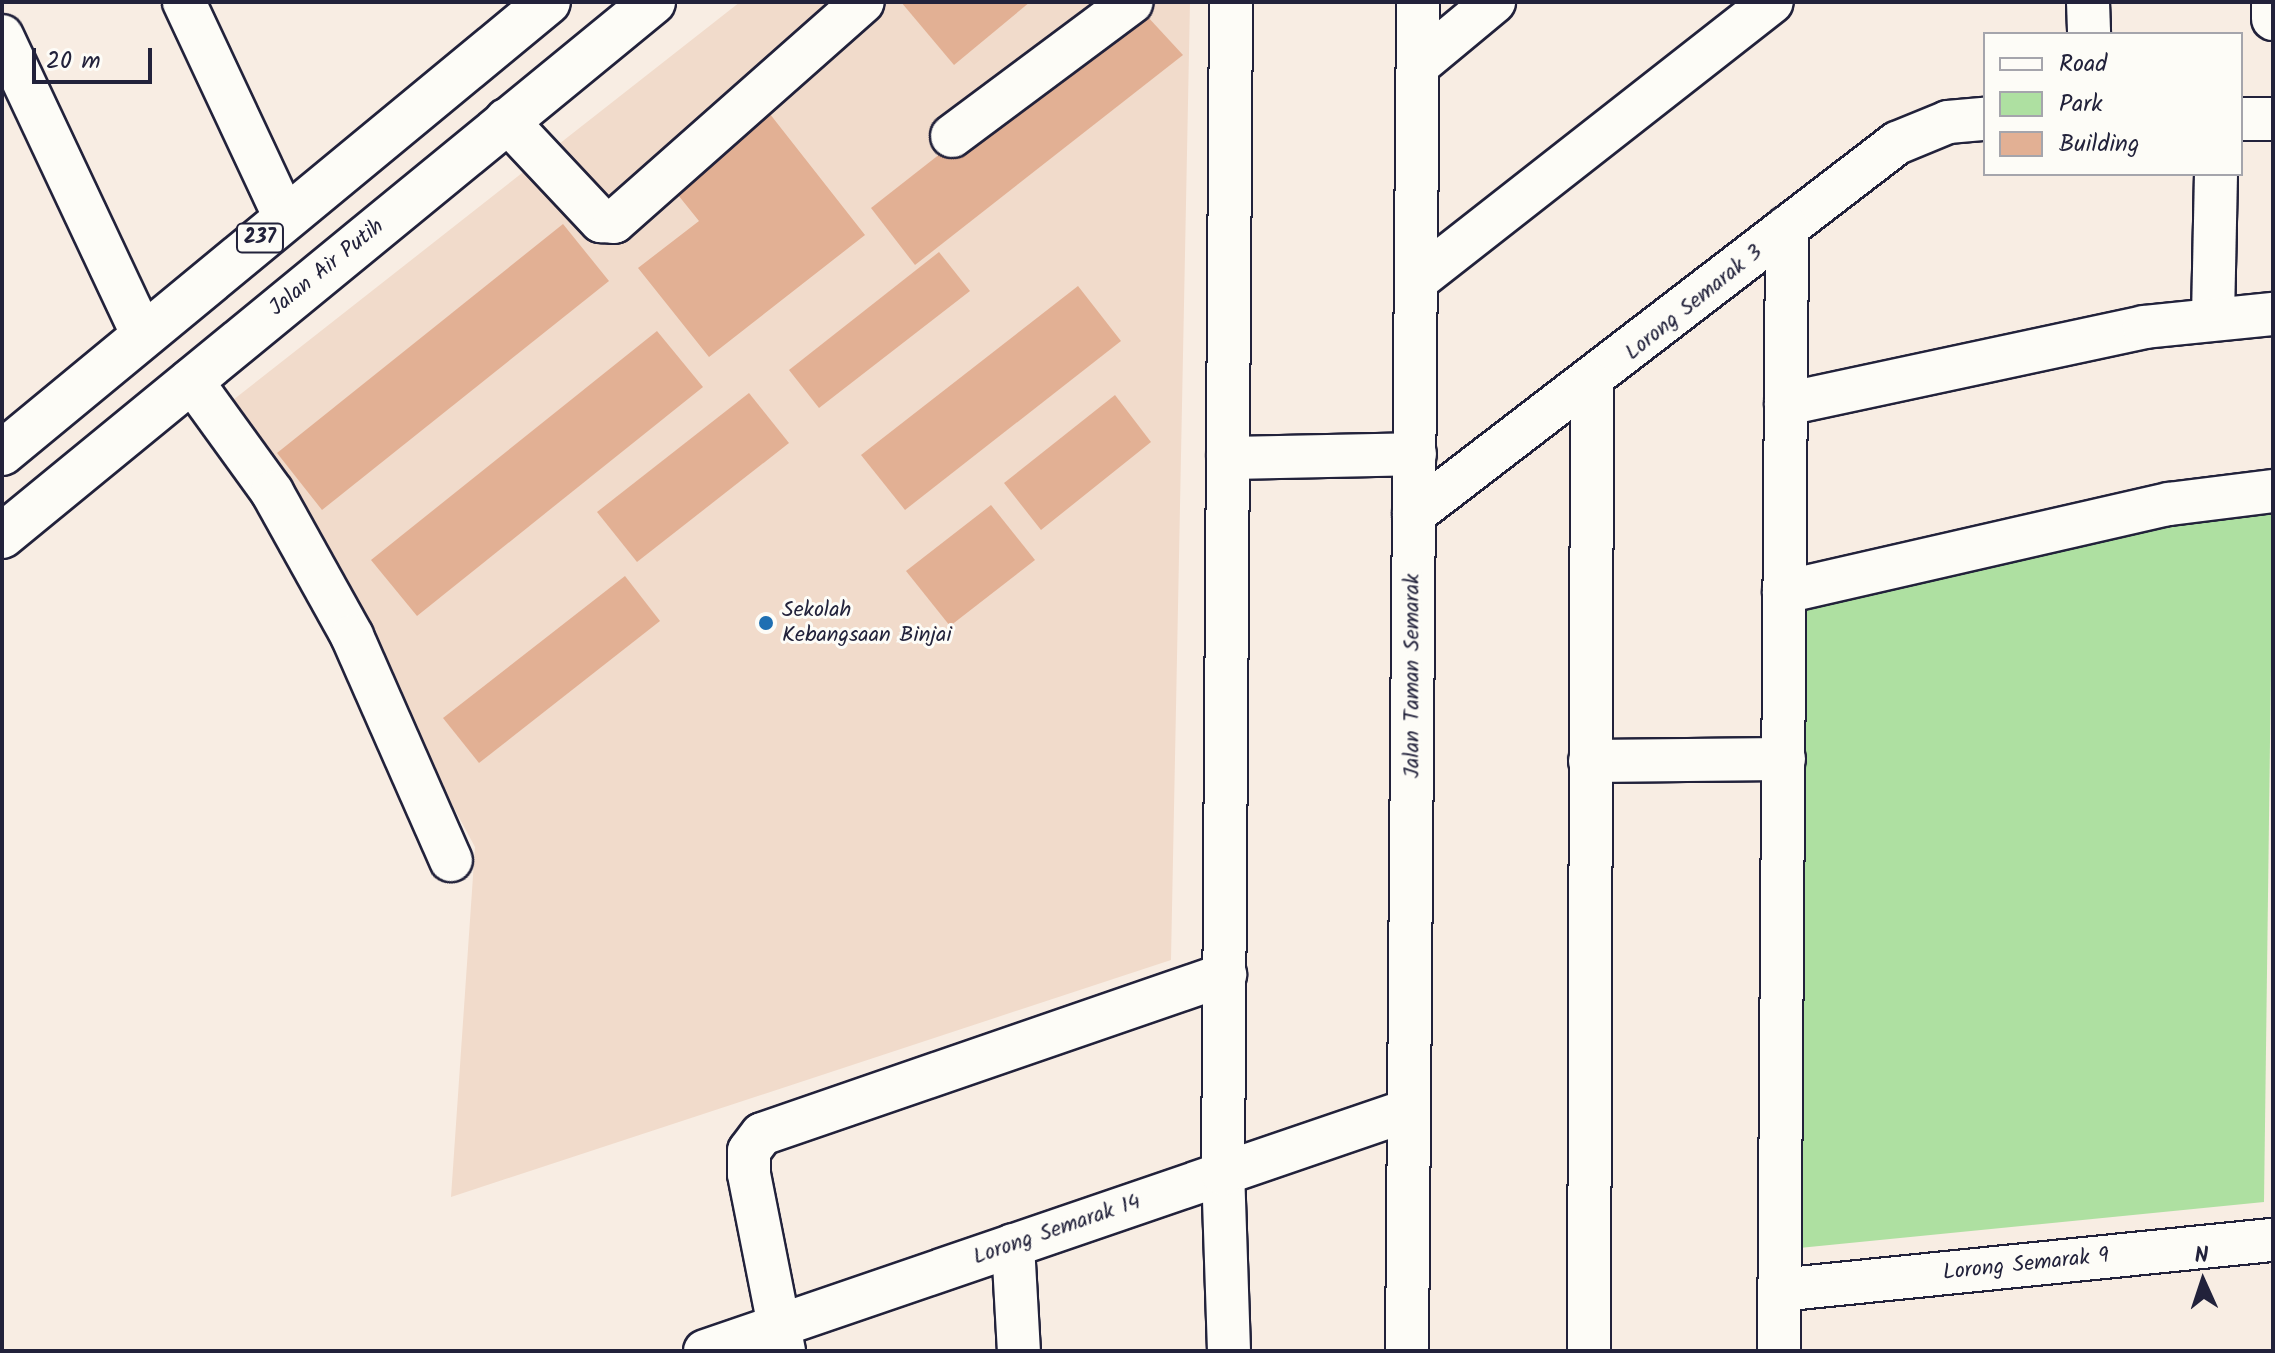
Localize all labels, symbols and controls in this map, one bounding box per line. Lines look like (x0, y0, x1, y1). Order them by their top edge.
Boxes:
scale bar (36, 32, 156, 82)
legend (1983, 32, 2243, 176)
text: 20 m (46, 42, 101, 81)
text: Road (2059, 45, 2107, 84)
text: Park (2059, 85, 2103, 124)
text: Building (2059, 125, 2139, 164)
street label: Jalan Air Putih (264, 214, 390, 322)
road number: 237 (234, 222, 286, 254)
street label: Lorong Semarak 3 (1620, 240, 1768, 366)
street label: Jalan Taman Semarak (1400, 574, 1426, 778)
place label: Sekolah Kebangsaan Binjai (782, 597, 952, 648)
marker: Sekolah Kebangsaan Binjai (757, 614, 775, 632)
street label: Lorong Semarak 14 (970, 1189, 1144, 1271)
text: N (2194, 1239, 2210, 1274)
north arrow (2163, 1241, 2243, 1321)
street label: Lorong Semarak 9 (1942, 1243, 2110, 1287)

